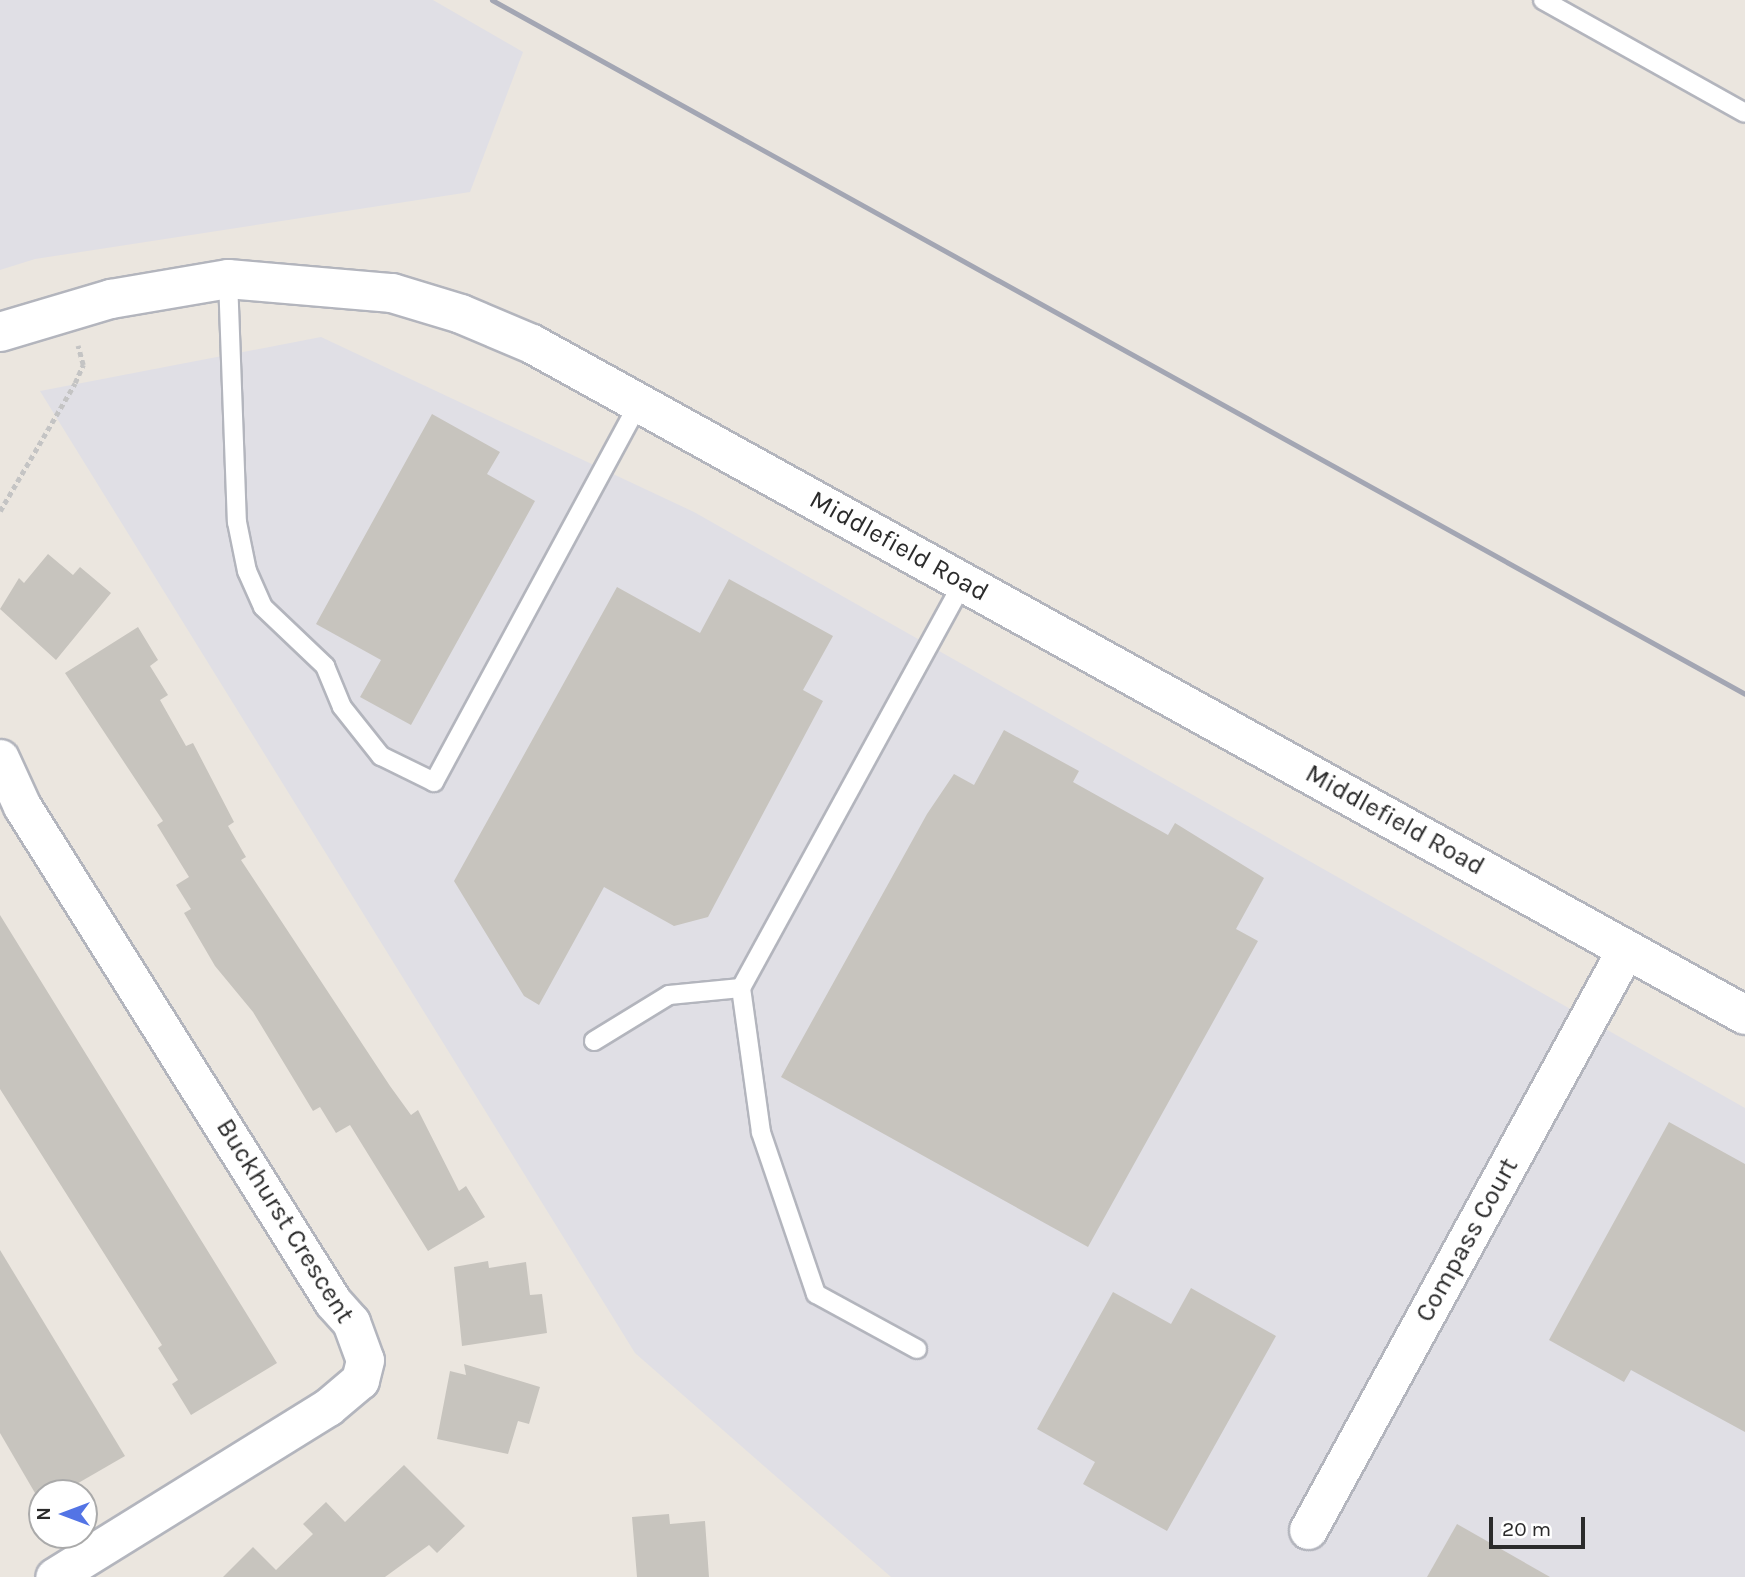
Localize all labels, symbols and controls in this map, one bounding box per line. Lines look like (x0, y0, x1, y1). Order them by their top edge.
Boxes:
street label: Middlefield Road (804, 484, 994, 608)
street label: Middlefield Road (1300, 758, 1490, 882)
street label: Buckhurst Crescent (210, 1113, 360, 1329)
street label: Compass Court (1409, 1153, 1525, 1327)
north arrow (28, 1479, 98, 1549)
scale bar (1493, 1504, 1589, 1548)
text: N (33, 1507, 55, 1521)
text: 20 m (1502, 1517, 1551, 1541)

